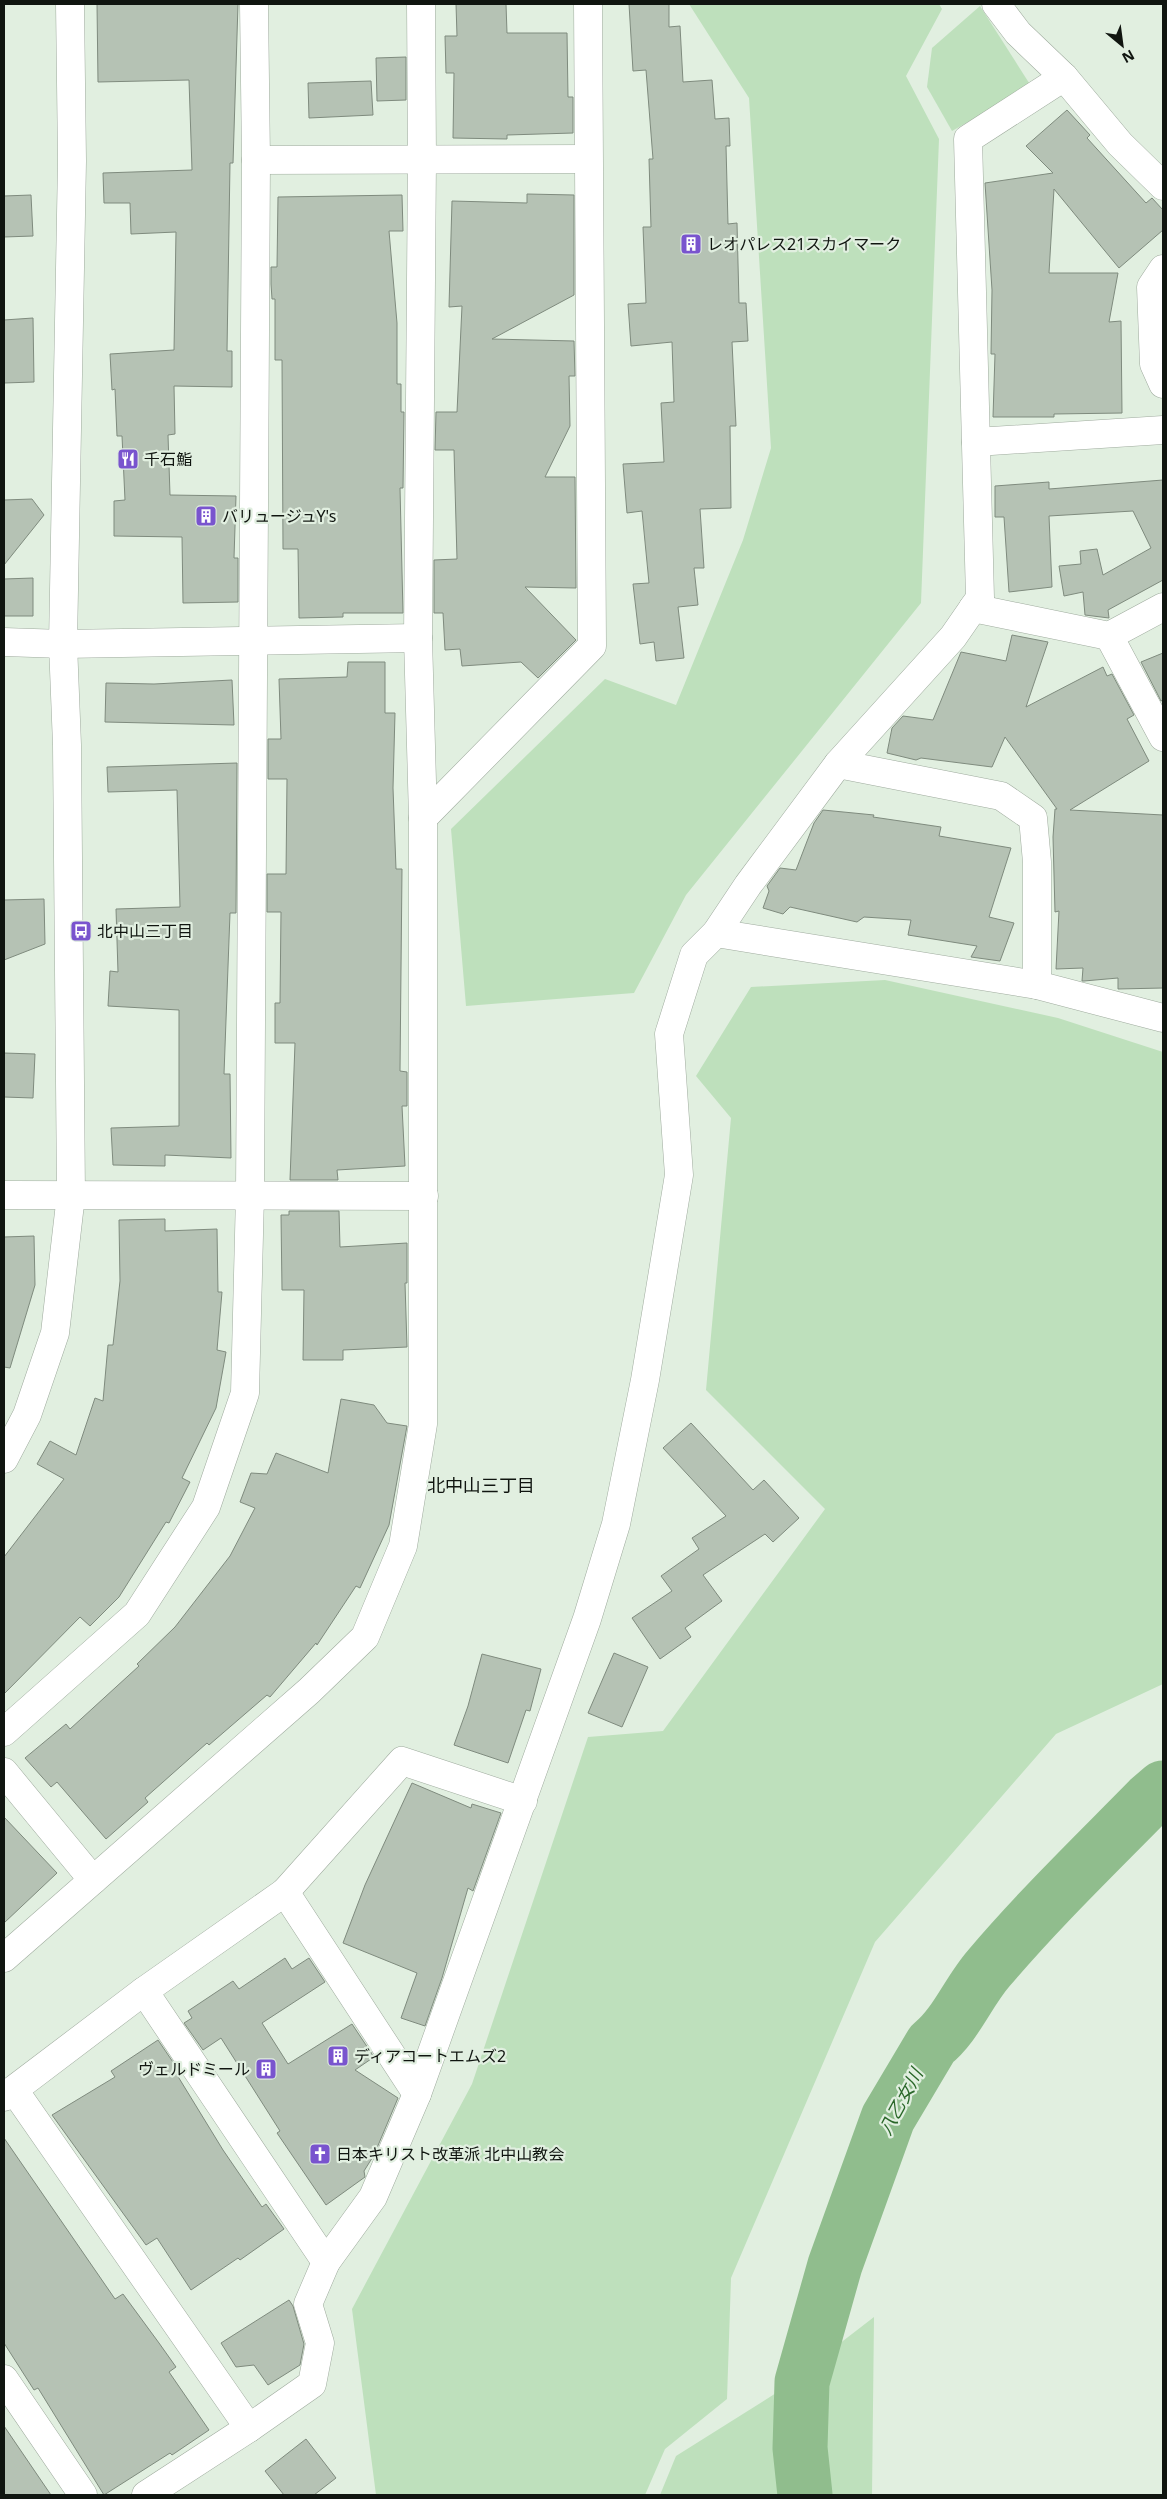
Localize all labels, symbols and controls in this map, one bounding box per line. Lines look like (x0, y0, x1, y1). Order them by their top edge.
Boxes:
north arrow (1097, 20, 1147, 70)
text: N (1119, 46, 1138, 68)
building icon: レオパレス21スカイマーク (679, 232, 703, 256)
place label: レオパレス21スカイマーク (707, 233, 901, 255)
restaurant icon: 千石鮨 (116, 447, 140, 471)
place label: 千石鮨 (144, 448, 192, 470)
building icon: バリュージュY's (194, 504, 218, 528)
place label: バリュージュY's (222, 505, 336, 527)
bus stop icon: 北中山三丁目 (69, 919, 93, 943)
place label: 北中山三丁目 (97, 920, 193, 942)
district label: 北中山三丁目 (427, 1473, 535, 1497)
building icon: ディアコートエムズ2 (326, 2044, 350, 2068)
place label: ディアコートエムズ2 (354, 2045, 506, 2067)
building icon: ヴェルドミール (254, 2057, 278, 2081)
place label: ヴェルドミール (138, 2058, 250, 2080)
water label: 八乙女川 (873, 2062, 929, 2139)
church icon: 日本キリスト改革派 北中山教会 (308, 2142, 332, 2166)
place label: 日本キリスト改革派 北中山教会 (336, 2143, 564, 2165)

